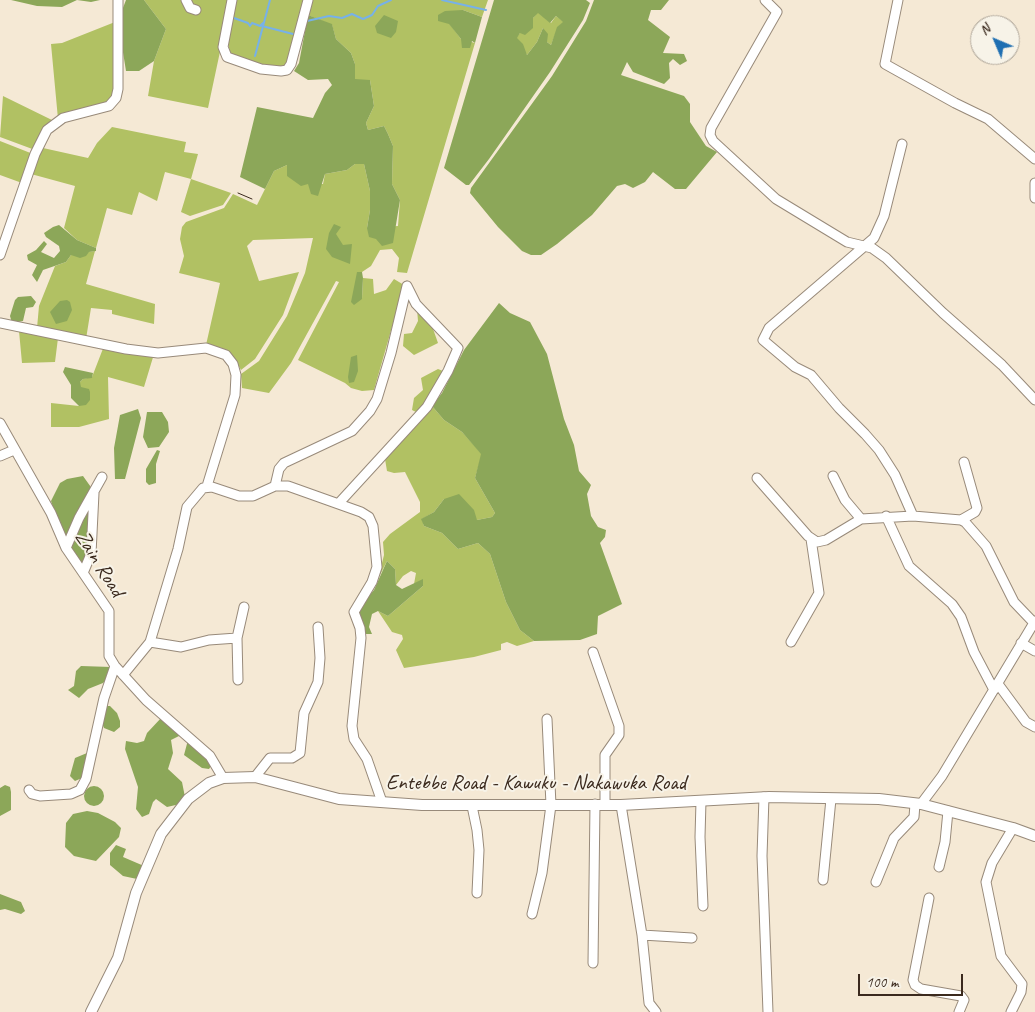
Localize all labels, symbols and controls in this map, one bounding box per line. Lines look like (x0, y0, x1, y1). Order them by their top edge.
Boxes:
north arrow (970, 15, 1020, 65)
text: N (976, 21, 994, 39)
street label: Zain Road (69, 526, 129, 602)
street label: Entebbe Road - Kawuku - Nakawuka Road (386, 770, 686, 796)
scale bar (860, 964, 965, 996)
text: 100 m (866, 973, 898, 992)

